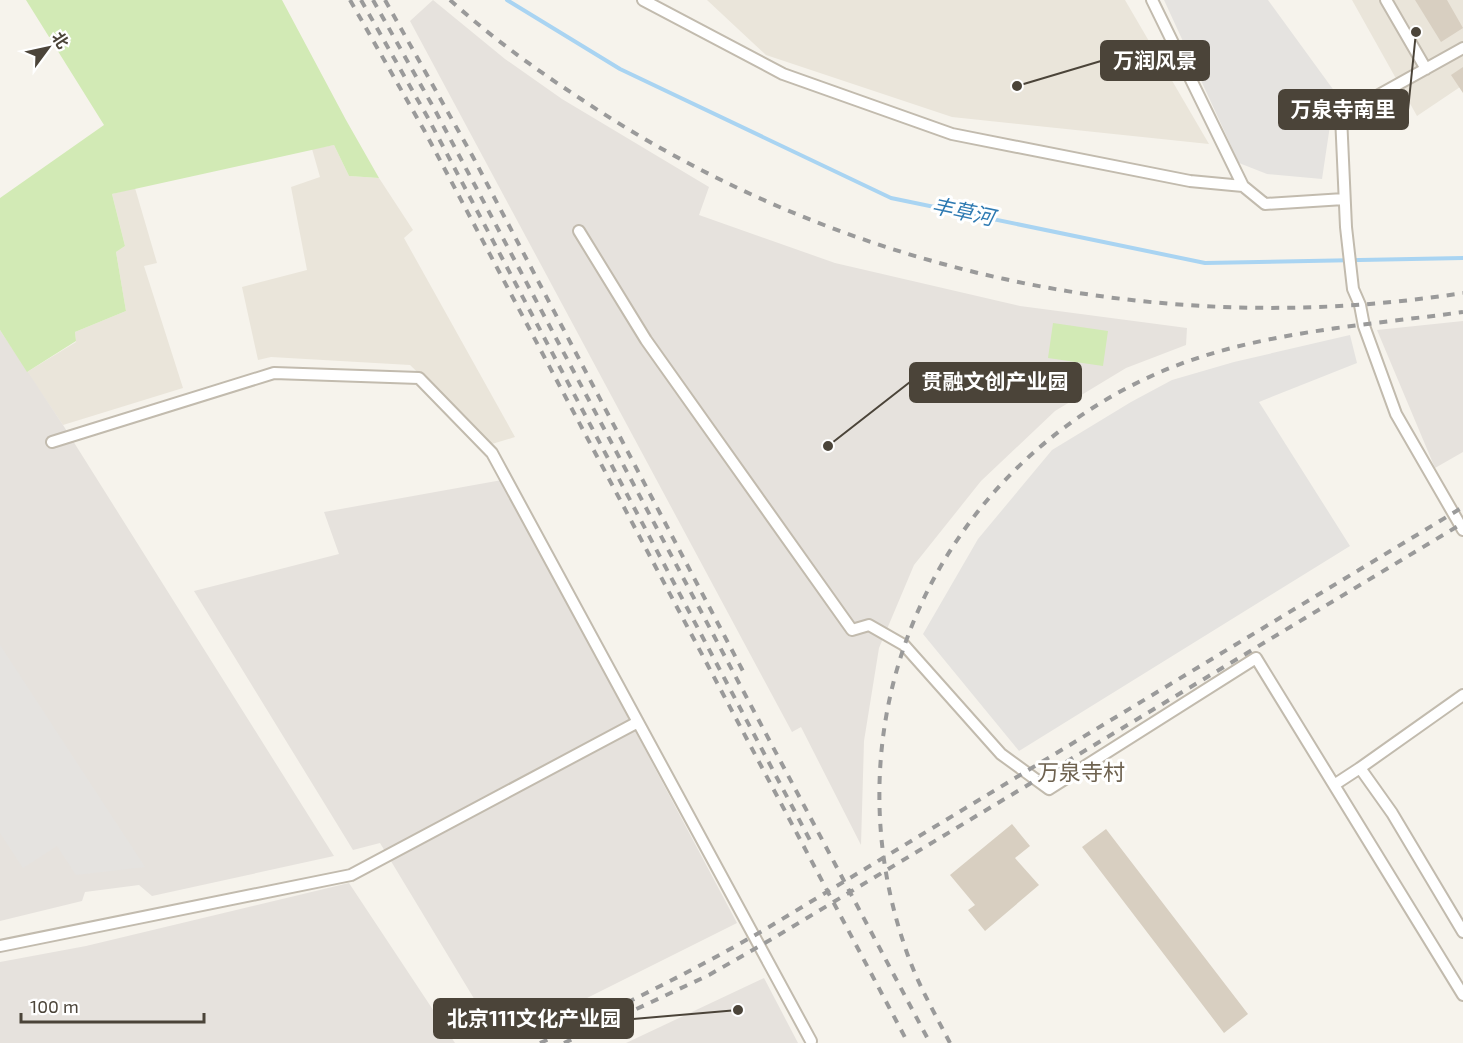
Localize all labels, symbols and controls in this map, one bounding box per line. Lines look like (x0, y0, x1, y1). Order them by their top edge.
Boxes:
north arrow (18, 18, 78, 78)
text: 北 (49, 28, 73, 51)
callout: 万润风景 (1101, 41, 1209, 80)
text: 万润风景 (1113, 47, 1197, 72)
callout: 万泉寺南里 (1279, 90, 1408, 129)
text: 万泉寺南里 (1291, 96, 1396, 121)
water label: 丰草河 (930, 192, 1001, 230)
callout: 贯融文创产业园 (910, 363, 1081, 402)
text: 贯融文创产业园 (922, 368, 1069, 393)
district label: 万泉寺村 (1037, 758, 1125, 784)
scale bar (21, 986, 204, 1024)
text: 100 m (30, 995, 79, 1017)
callout: 北京111文化产业园 (434, 999, 633, 1038)
text: 北京111文化产业园 (447, 1005, 621, 1030)

